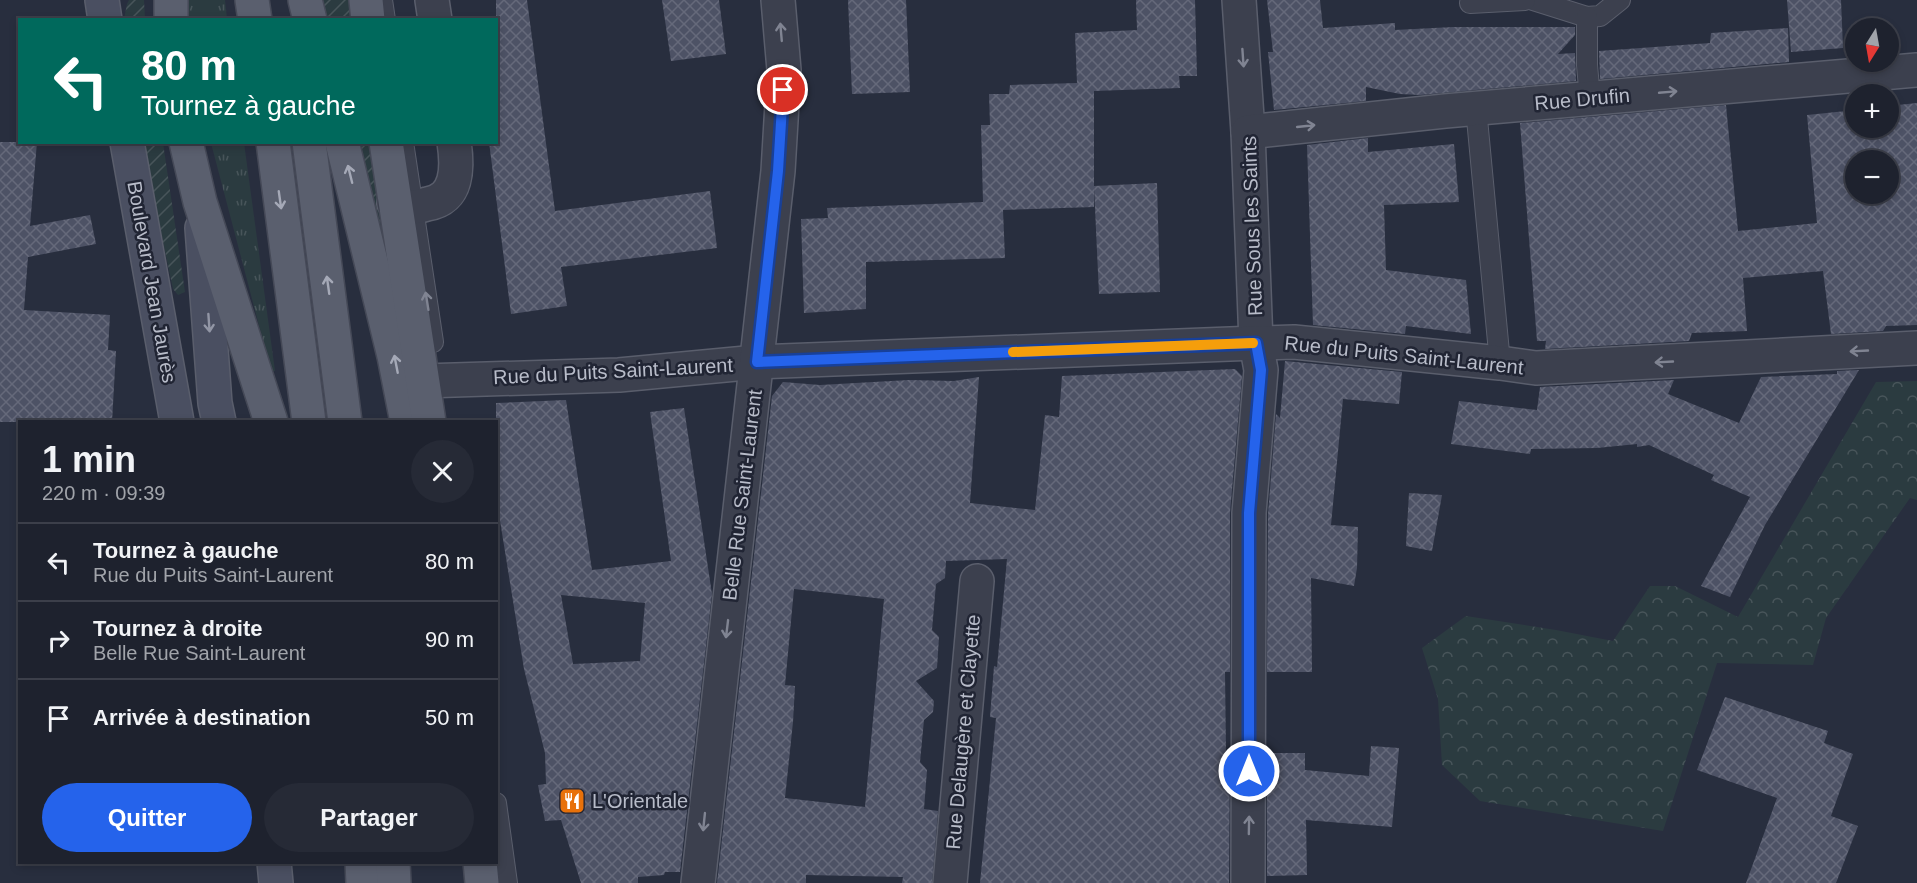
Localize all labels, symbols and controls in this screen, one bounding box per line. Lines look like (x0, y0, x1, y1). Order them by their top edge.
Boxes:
north arrow (1845, 18, 1899, 72)
map controls (1845, 18, 1899, 204)
one-way arrow (775, 22, 786, 42)
icon: left (42, 42, 120, 120)
text: 80 m (141, 42, 237, 89)
one-way arrow (1238, 48, 1249, 68)
pin (757, 64, 808, 115)
icon: arrive (766, 73, 799, 106)
street label: Rue Drufin (1533, 84, 1631, 114)
button: + (1845, 84, 1899, 138)
one-way arrow (1657, 86, 1677, 97)
text: Tournez à gauche (141, 91, 356, 121)
one-way arrow (1296, 120, 1316, 131)
street label: Rue Sous les Saints (1238, 136, 1266, 316)
button: − (1845, 150, 1899, 204)
one-way arrow (344, 165, 356, 184)
street label: Boulevard Jean Jaurès (123, 179, 181, 385)
one-way arrow (275, 190, 286, 210)
one-way arrow (322, 276, 333, 295)
one-way arrow (422, 292, 433, 312)
one-way arrow (204, 313, 215, 333)
street label: Rue du Puits Saint-Laurent (1283, 332, 1525, 379)
one-way arrow (1849, 346, 1869, 357)
street label: Rue du Puits Saint-Laurent (493, 354, 734, 388)
one-way arrow (390, 355, 401, 374)
one-way arrow (1654, 356, 1674, 367)
street label: Belle Rue Saint-Laurent (718, 388, 766, 602)
text: 1 min (42, 439, 136, 480)
button: close (411, 440, 474, 503)
text: 220 m · 09:39 (42, 482, 165, 504)
text: Tournez à gauche (93, 538, 278, 563)
icon: left (42, 546, 75, 579)
text: 80 m (425, 549, 474, 574)
text: Rue du Puits Saint-Laurent (93, 564, 333, 586)
street label: Rue Delaugère et Clayette (942, 614, 984, 850)
text: Tournez à droite (93, 616, 263, 641)
one-way arrow (721, 618, 732, 638)
icon: right (42, 624, 75, 657)
text: 90 m (425, 627, 474, 652)
text: Belle Rue Saint-Laurent (93, 642, 305, 664)
icon: arrive (42, 702, 75, 735)
text: Arrivée à destination (93, 705, 311, 730)
text: 50 m (425, 705, 474, 730)
position arrow (1217, 739, 1281, 803)
button: Quitter (42, 783, 252, 852)
button: Partager (264, 783, 474, 852)
restaurant icon: L'Orientale (557, 786, 587, 816)
place label: L'Orientale (592, 790, 688, 812)
one-way arrow (699, 812, 710, 832)
one-way arrow (1243, 815, 1255, 835)

